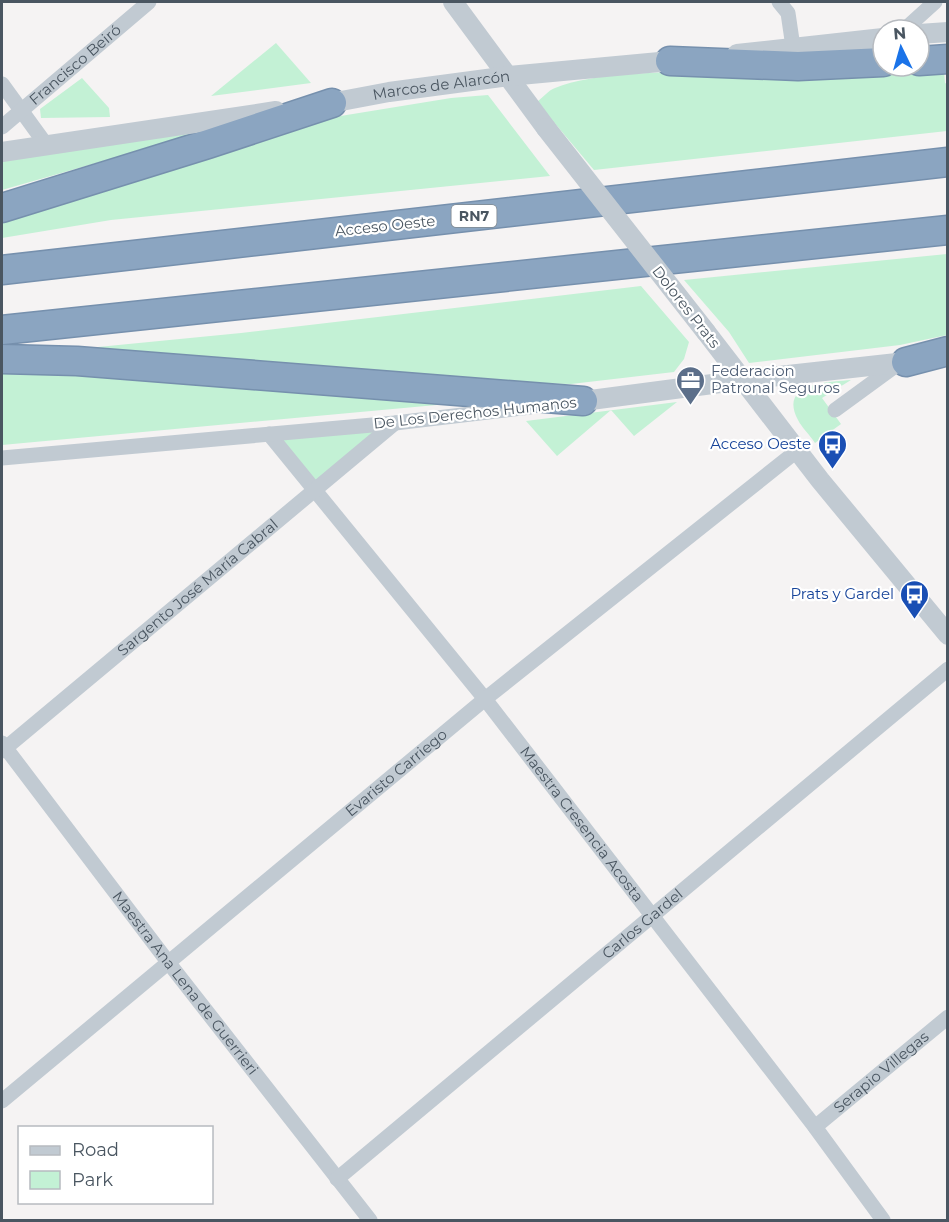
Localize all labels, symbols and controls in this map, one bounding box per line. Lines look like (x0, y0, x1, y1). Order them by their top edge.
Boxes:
north arrow (871, 18, 931, 78)
street label: Francisco Beiró (25, 20, 125, 109)
text: N (892, 24, 907, 44)
street label: Marcos de Alarcón (371, 66, 511, 104)
road number: RN7 (452, 205, 496, 227)
street label: Acceso Oeste (334, 211, 436, 240)
street label: Dolores Prats (648, 262, 724, 352)
place label: Federacion Patronal Seguros (711, 361, 840, 397)
office icon: Federacion Patronal Seguros (674, 364, 706, 406)
street label: De Los Derechos Humanos (372, 392, 577, 433)
bus stop icon: Acceso Oeste (816, 428, 848, 470)
place label: Acceso Oeste (710, 434, 811, 453)
street label: Sargento José María Cabral (113, 515, 282, 660)
bus stop icon: Prats y Gardel (899, 578, 931, 620)
place label: Prats y Gardel (790, 584, 894, 603)
street label: Evaristo Carriego (341, 725, 451, 820)
street label: Maestra Cresencia Acosta (516, 742, 648, 906)
street label: Carlos Gardel (598, 884, 687, 963)
street label: Maestra Ana Lena de Guerrieri (109, 887, 263, 1078)
street label: Serapio Villegas (829, 1027, 932, 1117)
legend (18, 1126, 213, 1204)
text: Road (72, 1139, 119, 1161)
text: Park (72, 1169, 113, 1191)

